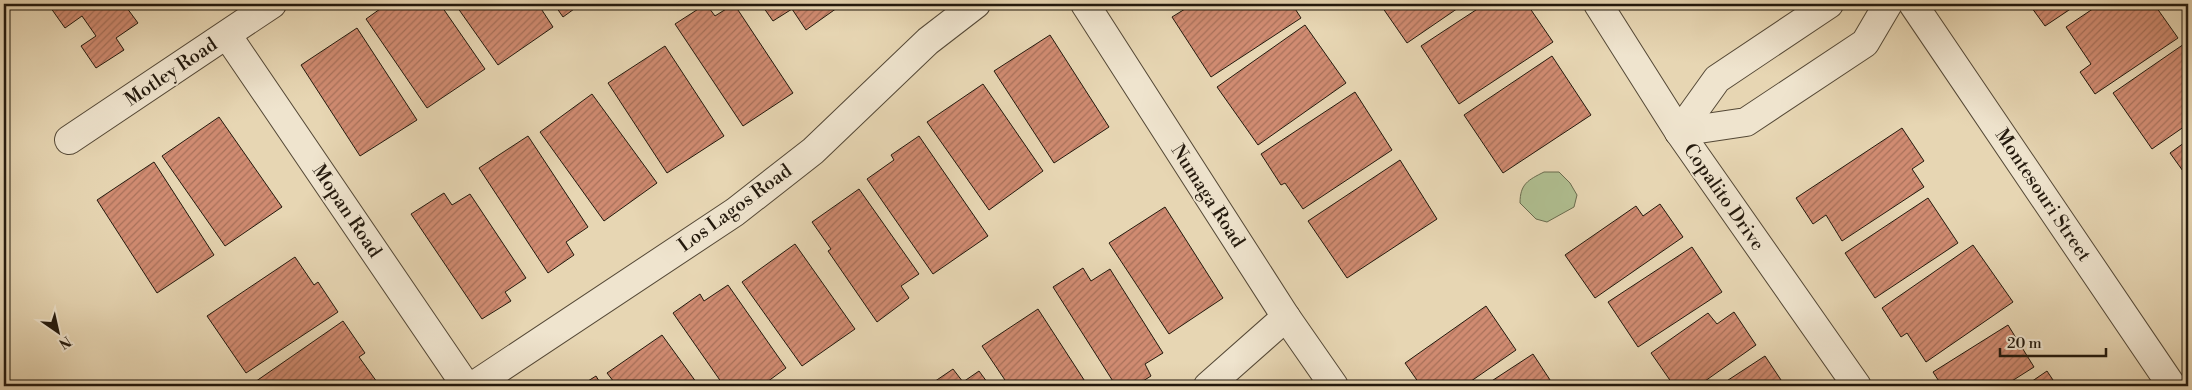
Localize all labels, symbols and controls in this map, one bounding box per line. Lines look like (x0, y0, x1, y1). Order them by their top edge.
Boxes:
street label: Motley Road (120, 32, 222, 112)
street label: Montesouri Street (1990, 124, 2096, 266)
street label: Copalito Drive (1678, 139, 1770, 255)
street label: Numaga Road (1166, 140, 1250, 252)
street label: Los Lagos Road (674, 159, 797, 257)
street label: Mopan Road (307, 160, 387, 262)
north arrow (32, 308, 82, 358)
scale bar (2000, 325, 2106, 357)
text: N (55, 331, 74, 353)
text: 20 m (2007, 334, 2042, 353)

